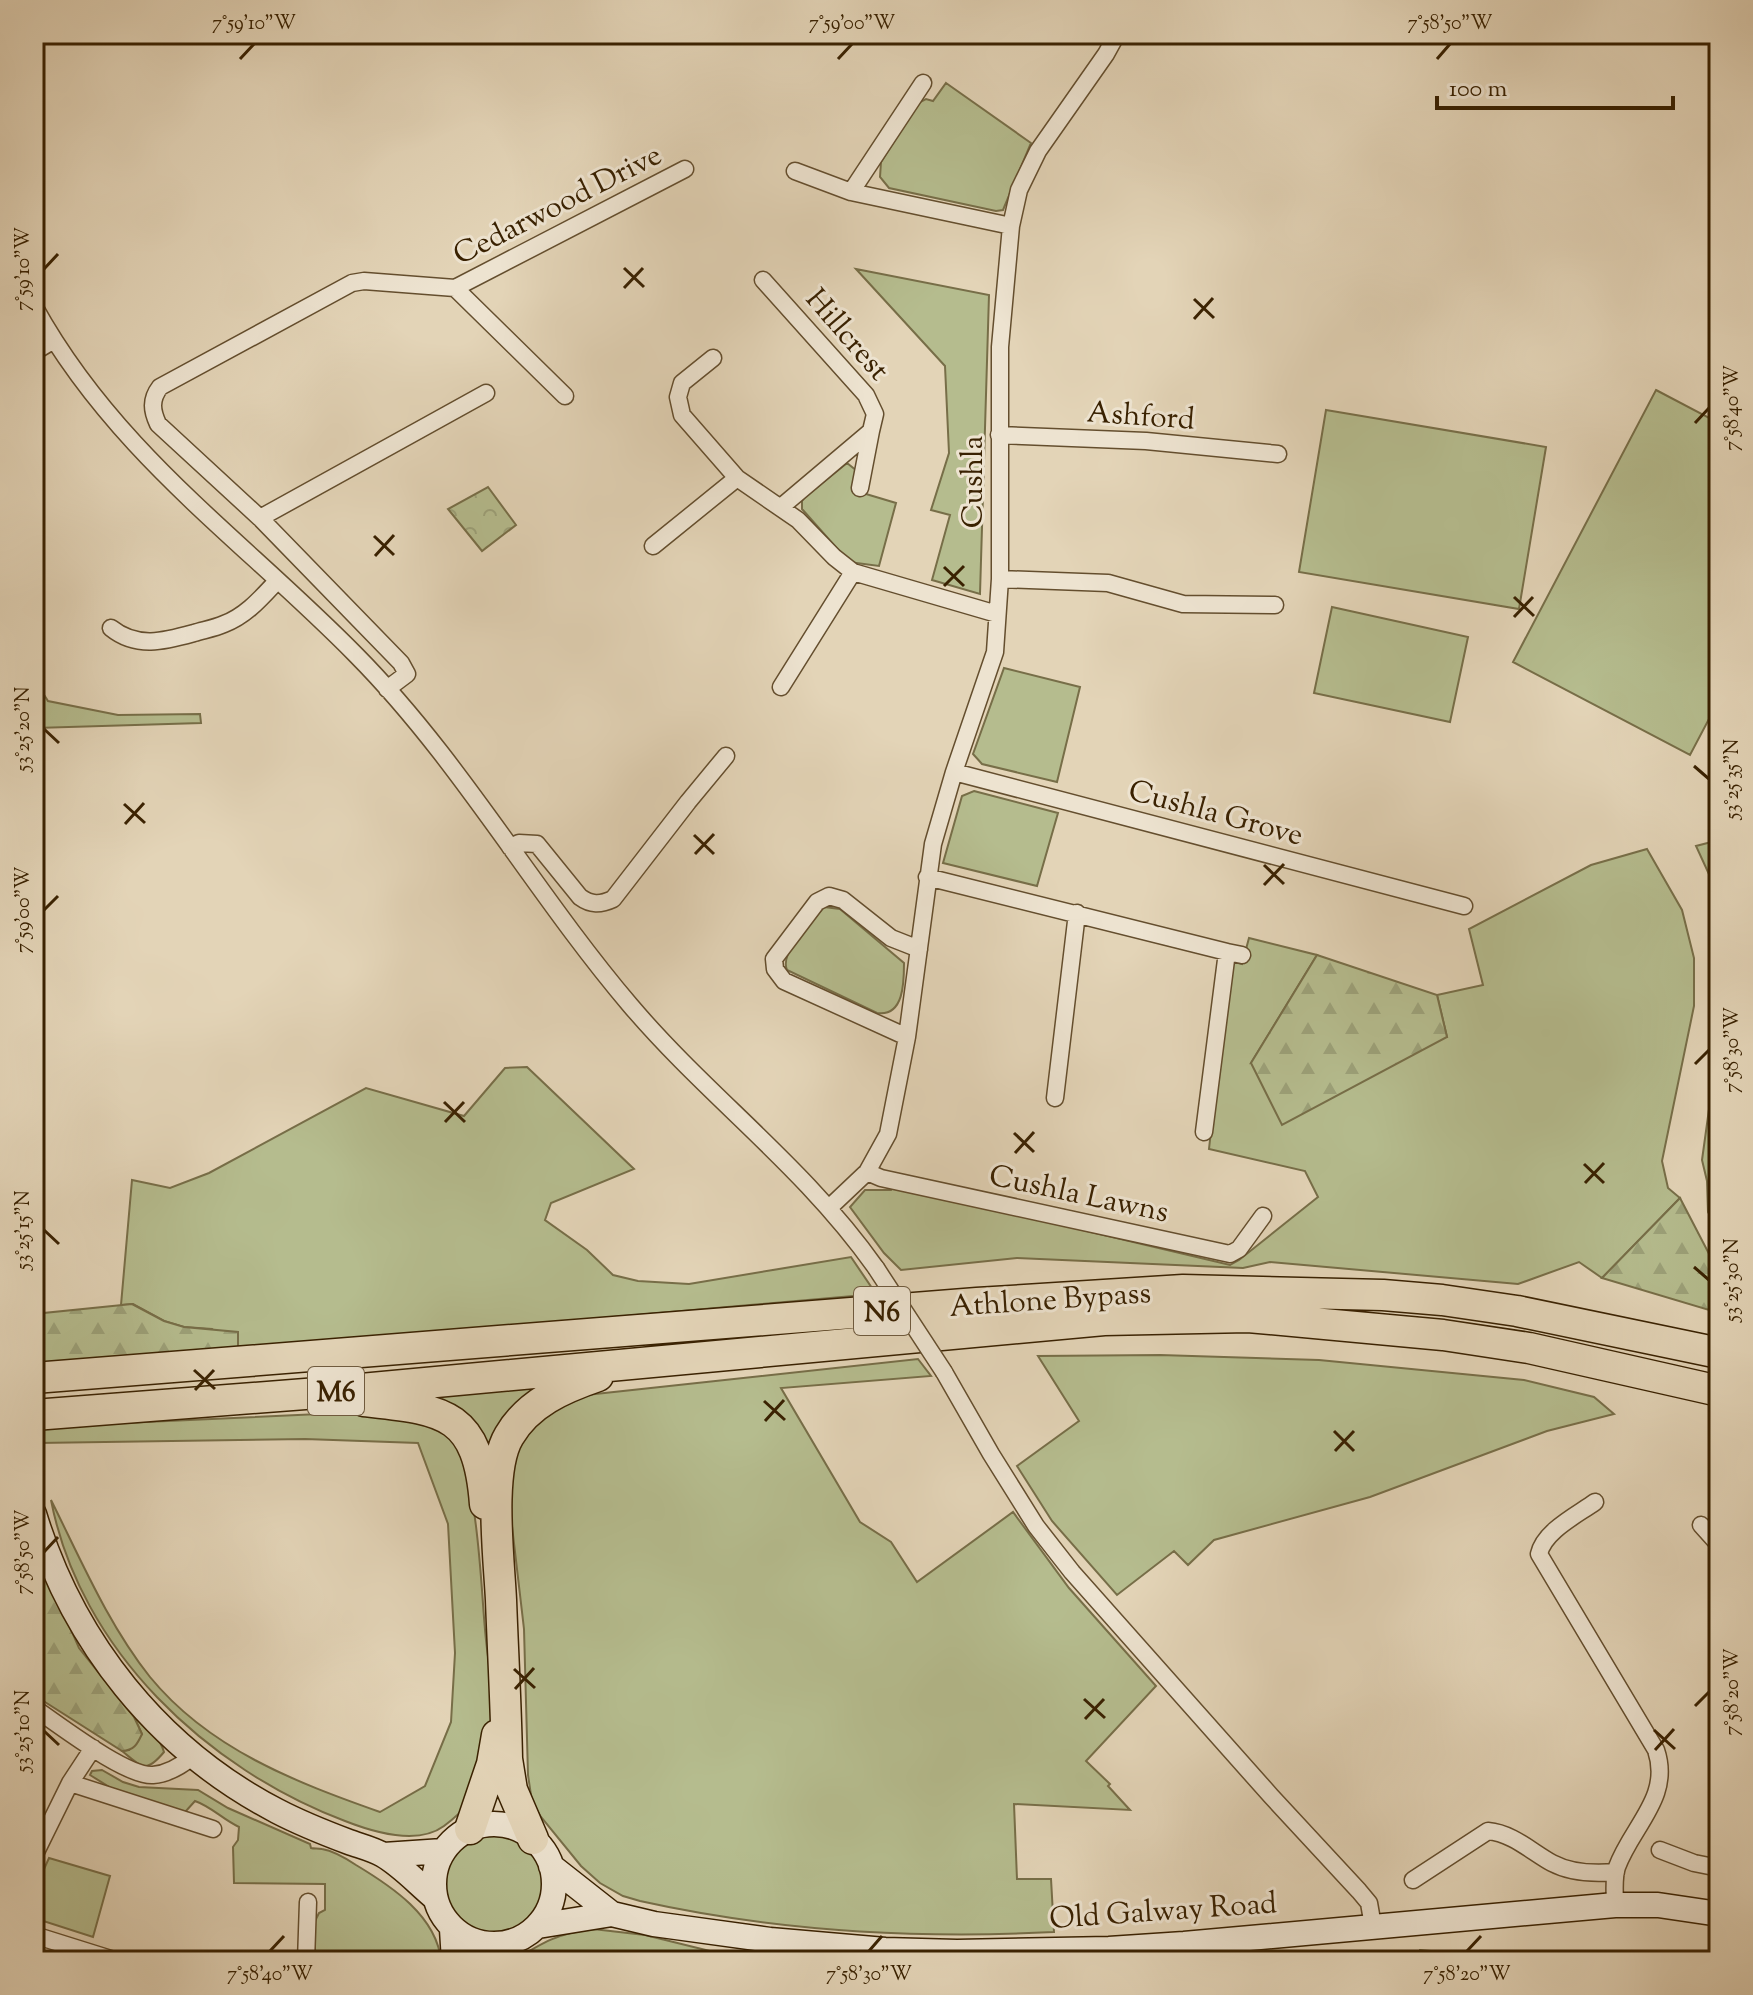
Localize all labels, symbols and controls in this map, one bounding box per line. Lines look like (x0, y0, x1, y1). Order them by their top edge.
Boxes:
text: 7°59'10"W (212, 10, 296, 39)
text: 7°59'00"W (809, 10, 895, 39)
text: 7°58'50"W (1408, 10, 1492, 39)
scale bar (1437, 60, 1673, 110)
text: 100 m (1449, 73, 1507, 107)
street label: Cedarwood Drive (446, 135, 670, 277)
text: 7°59'10"W (10, 227, 39, 311)
street label: Hillcrest (794, 280, 898, 391)
text: 7°58'40"W (1719, 365, 1748, 451)
street label: Ashford (1085, 392, 1196, 443)
street label: Cushla (953, 436, 996, 528)
text: 53°25'20"N (10, 687, 39, 772)
text: 53°25'35"N (1719, 739, 1748, 820)
street label: Cushla Grove (1123, 770, 1307, 858)
text: 7°59'00"W (10, 867, 39, 953)
text: 7°58'30"W (1719, 1007, 1748, 1093)
street label: Cushla Lawns (985, 1155, 1172, 1235)
text: 53°25'15"N (10, 1190, 39, 1271)
text: 53°25'30"N (1719, 1238, 1748, 1323)
street label: Athlone Bypass (948, 1273, 1152, 1330)
road number: N6 (854, 1287, 910, 1335)
road number: M6 (308, 1367, 364, 1415)
text: 7°58'50"W (10, 1510, 39, 1594)
text: 7°58'20"W (1719, 1648, 1748, 1736)
text: 53°25'10"N (10, 1690, 39, 1773)
street label: Old Galway Road (1048, 1883, 1278, 1942)
text: 7°58'40"W (227, 1961, 313, 1990)
text: 7°58'30"W (826, 1961, 912, 1990)
text: 7°58'20"W (1423, 1961, 1511, 1990)

